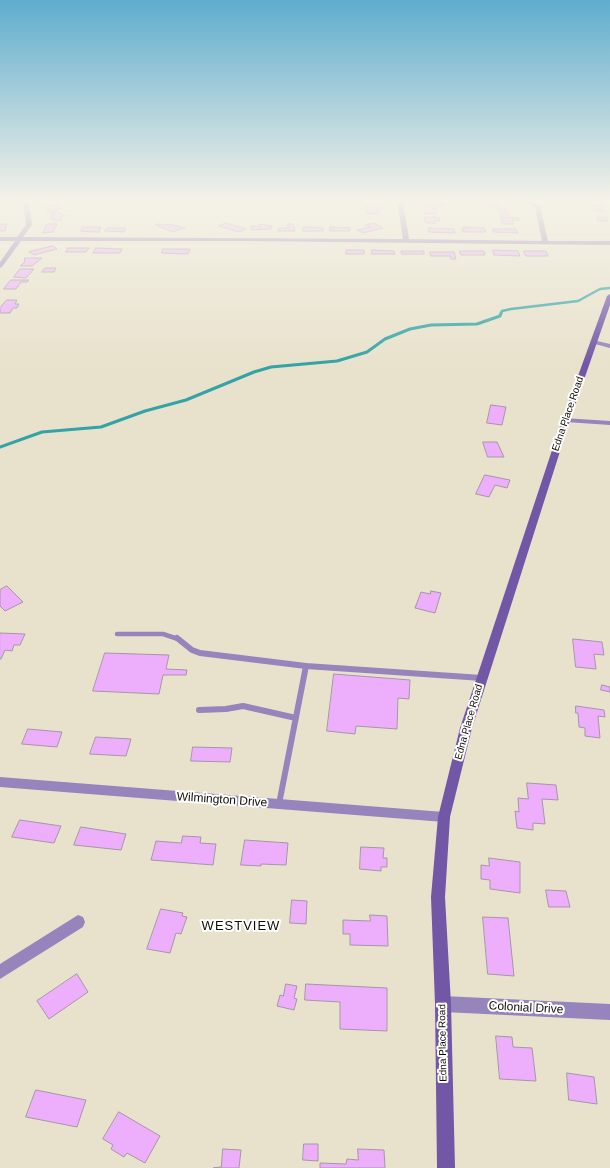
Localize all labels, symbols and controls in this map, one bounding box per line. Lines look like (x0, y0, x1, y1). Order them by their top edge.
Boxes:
street label: Edna Place Road (550, 375, 586, 453)
street label: Edna Place Road (453, 683, 485, 761)
street label: Wilmington Drive (176, 790, 268, 810)
district label: WESTVIEW (202, 918, 280, 934)
street label: Colonial Drive (488, 999, 564, 1017)
street label: Edna Place Road (436, 1004, 450, 1082)

